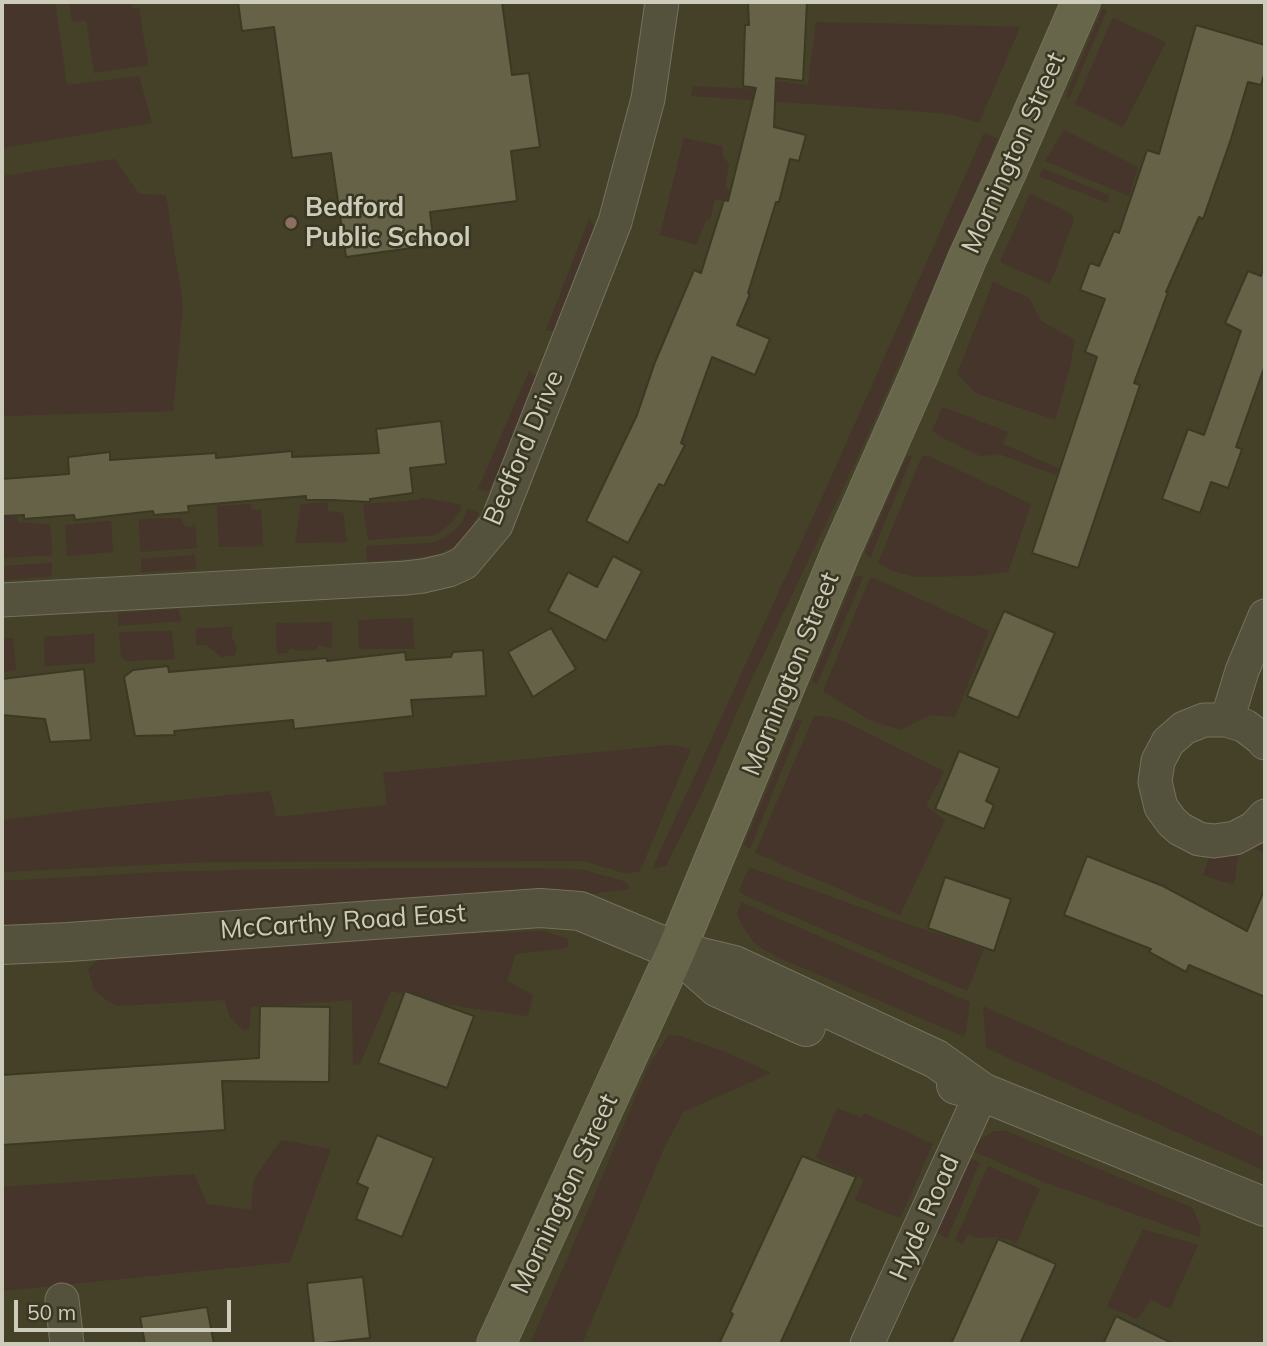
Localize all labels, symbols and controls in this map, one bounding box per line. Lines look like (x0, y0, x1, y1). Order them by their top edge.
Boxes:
street label: Mornington Street (956, 48, 1072, 258)
place label: Bedford Public School (305, 192, 471, 254)
marker: Bedford Public School (283, 215, 299, 231)
street label: Bedford Drive (477, 366, 571, 530)
street label: Mornington Street (736, 568, 846, 780)
street label: McCarthy Road East (219, 898, 467, 946)
street label: Mornington Street (505, 1089, 625, 1299)
street label: Hyde Road (884, 1151, 966, 1285)
scale bar (18, 1286, 234, 1330)
text: 50 m (27, 1299, 76, 1325)

